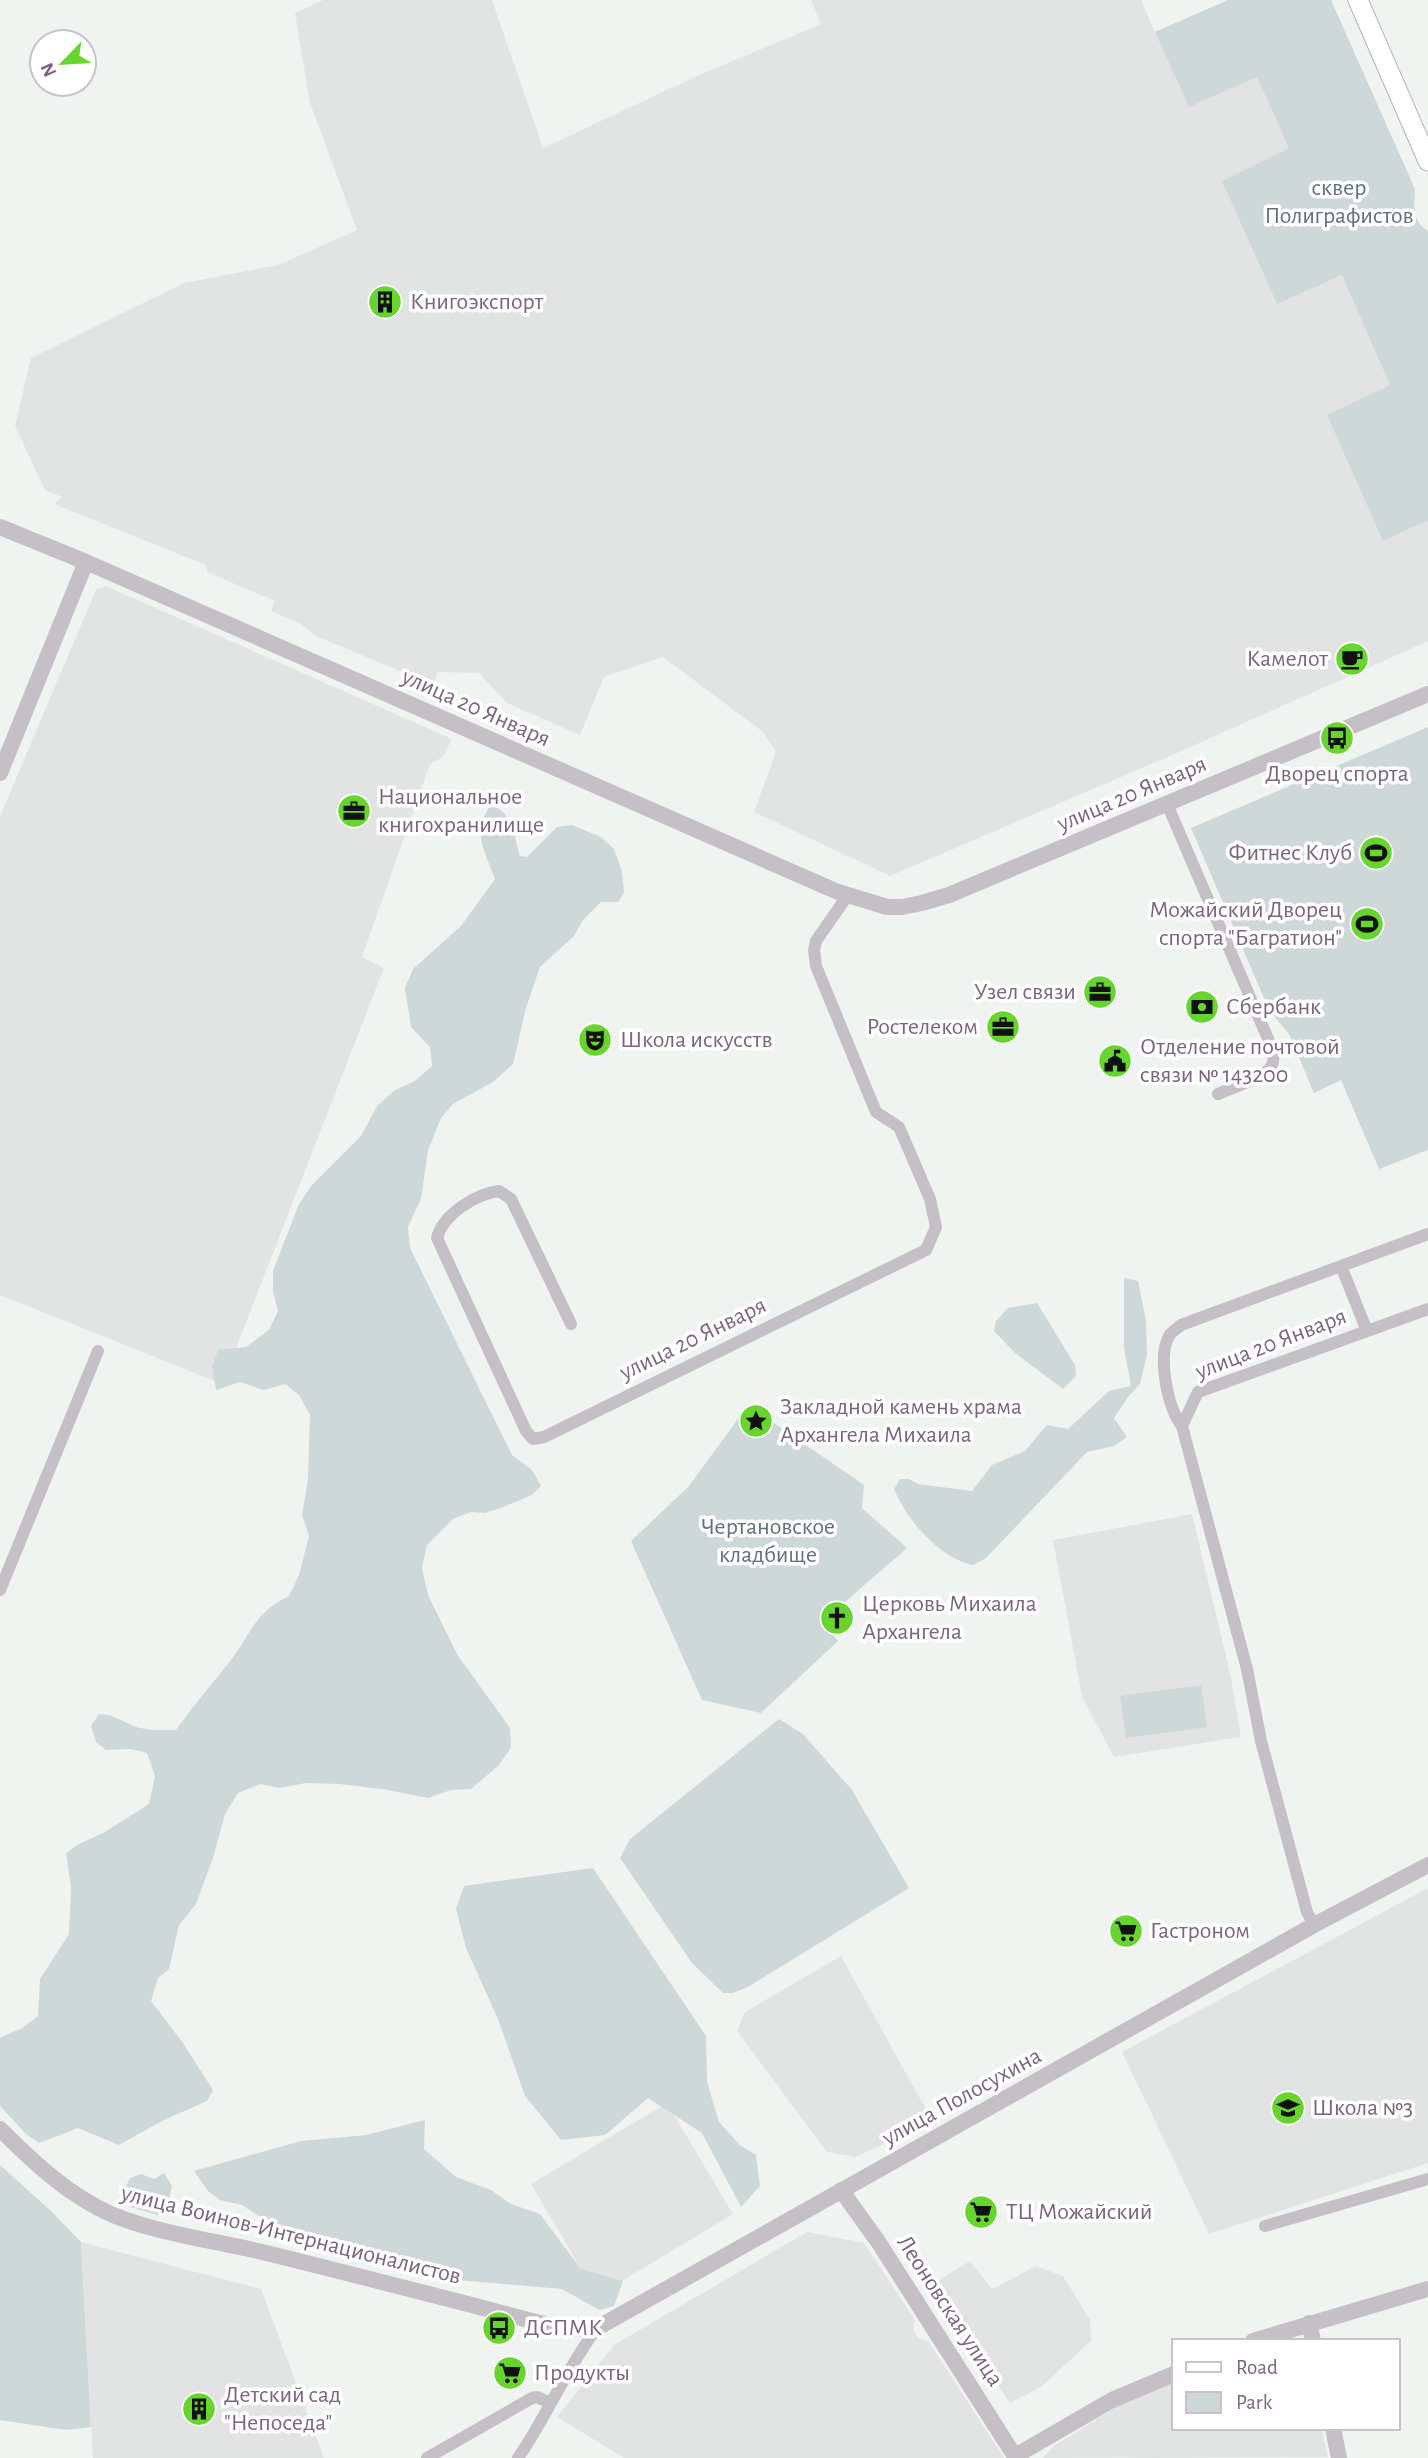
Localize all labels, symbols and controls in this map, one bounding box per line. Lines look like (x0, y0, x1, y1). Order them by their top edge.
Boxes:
north arrow (28, 28, 98, 98)
text: N (38, 60, 60, 80)
park label: сквер Полиграфистов (1264, 176, 1414, 228)
building icon: Книгоэкспорт (366, 283, 404, 321)
place label: Книгоэкспорт (410, 290, 544, 314)
cafe icon: Камелот (1333, 640, 1371, 678)
place label: Камелот (1247, 647, 1328, 671)
street label: улица 20 Января (397, 664, 554, 751)
bus stop icon: Дворец спорта (1318, 719, 1356, 757)
street label: улица 20 Января (1053, 752, 1210, 837)
place label: Дворец спорта (1265, 762, 1409, 786)
place label: Национальное книгохранилище (378, 785, 544, 837)
office icon: Национальное книгохранилище (335, 792, 373, 830)
sports icon: Фитнес Клуб (1357, 834, 1395, 872)
place label: Фитнес Клуб (1229, 841, 1352, 865)
place label: Можайский Дворец спорта "Багратион" (1149, 898, 1342, 950)
sports icon: Можайский Дворец спорта "Багратион" (1348, 905, 1386, 943)
office icon: Узел связи (1081, 973, 1119, 1011)
place label: Узел связи (974, 980, 1076, 1004)
bank icon: Сбербанк (1183, 988, 1221, 1026)
place label: Сбербанк (1226, 995, 1321, 1019)
office icon: Ростелеком (984, 1008, 1022, 1046)
place label: Ростелеком (866, 1015, 978, 1039)
theatre icon: Школа искусств (576, 1021, 614, 1059)
place label: Школа искусств (620, 1028, 773, 1052)
place label: Отделение почтовой связи № 143200 (1140, 1035, 1340, 1087)
public building icon: Отделение почтовой связи № 143200 (1096, 1042, 1134, 1080)
street label: улица 20 Января (615, 1293, 770, 1385)
street label: улица 20 Января (1191, 1304, 1350, 1384)
place label: Закладной камень храма Архангела Михаила (780, 1395, 1022, 1447)
place icon: Закладной камень храма Архангела Михаила (737, 1402, 775, 1440)
park label: Чертановское кладбище (701, 1515, 835, 1567)
place label: Церковь Михаила Архангела (862, 1592, 1037, 1644)
church icon: Церковь Михаила Архангела (818, 1599, 856, 1637)
supermarket icon: Гастроном (1107, 1912, 1145, 1950)
place label: Гастроном (1150, 1919, 1250, 1943)
street label: улица Полосухина (878, 2043, 1046, 2151)
school or university icon: Школа №3 (1269, 2089, 1307, 2127)
place label: Школа №3 (1312, 2096, 1413, 2120)
street label: улица Воинов-Интернационалистов (118, 2181, 463, 2289)
supermarket icon: ТЦ Можайский (962, 2193, 1000, 2231)
place label: ТЦ Можайский (1006, 2200, 1153, 2224)
street label: Леоновская улица (892, 2231, 1008, 2391)
bus stop icon: ДСПМК (480, 2309, 518, 2347)
place label: ДСПМК (524, 2316, 602, 2340)
legend (1172, 2339, 1400, 2430)
supermarket icon: Продукты (491, 2354, 529, 2392)
text: Road (1236, 2357, 1278, 2378)
place label: Продукты (534, 2361, 630, 2385)
place label: Детский сад "Непоседа" (224, 2383, 341, 2435)
building icon: Детский сад "Непоседа" (180, 2390, 218, 2428)
text: Park (1236, 2392, 1273, 2413)

